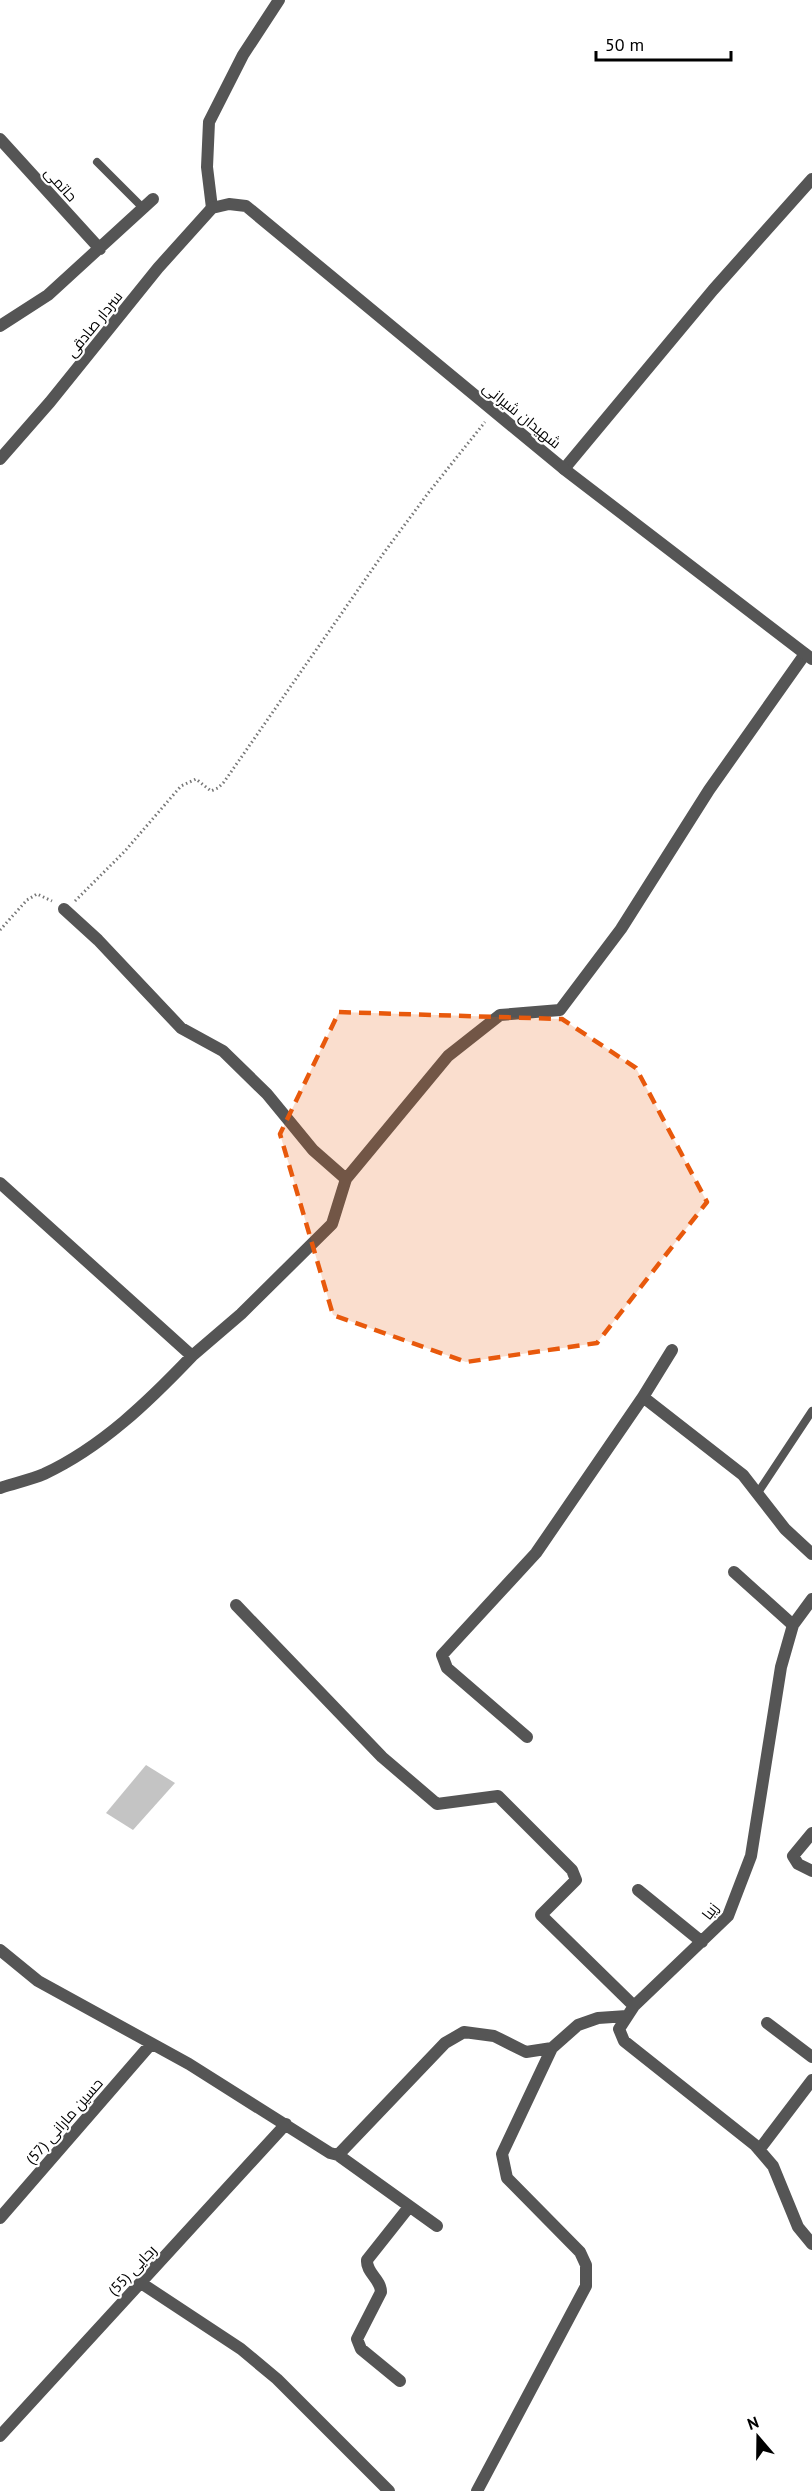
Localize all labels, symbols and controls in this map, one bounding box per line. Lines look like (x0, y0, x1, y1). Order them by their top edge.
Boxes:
scale bar (596, 24, 731, 62)
text: 50 m (605, 33, 644, 56)
street label: حاتمی (40, 163, 81, 206)
street label: سردار صادقی (62, 287, 127, 361)
street label: شهیدان شیرانی (478, 378, 565, 453)
street label: زیبا (697, 1899, 723, 1923)
street label: حسین مارانی (57) (21, 2074, 107, 2169)
street label: رجایی (55) (104, 2241, 161, 2300)
north arrow (728, 2407, 788, 2467)
text: N (745, 2412, 761, 2434)

